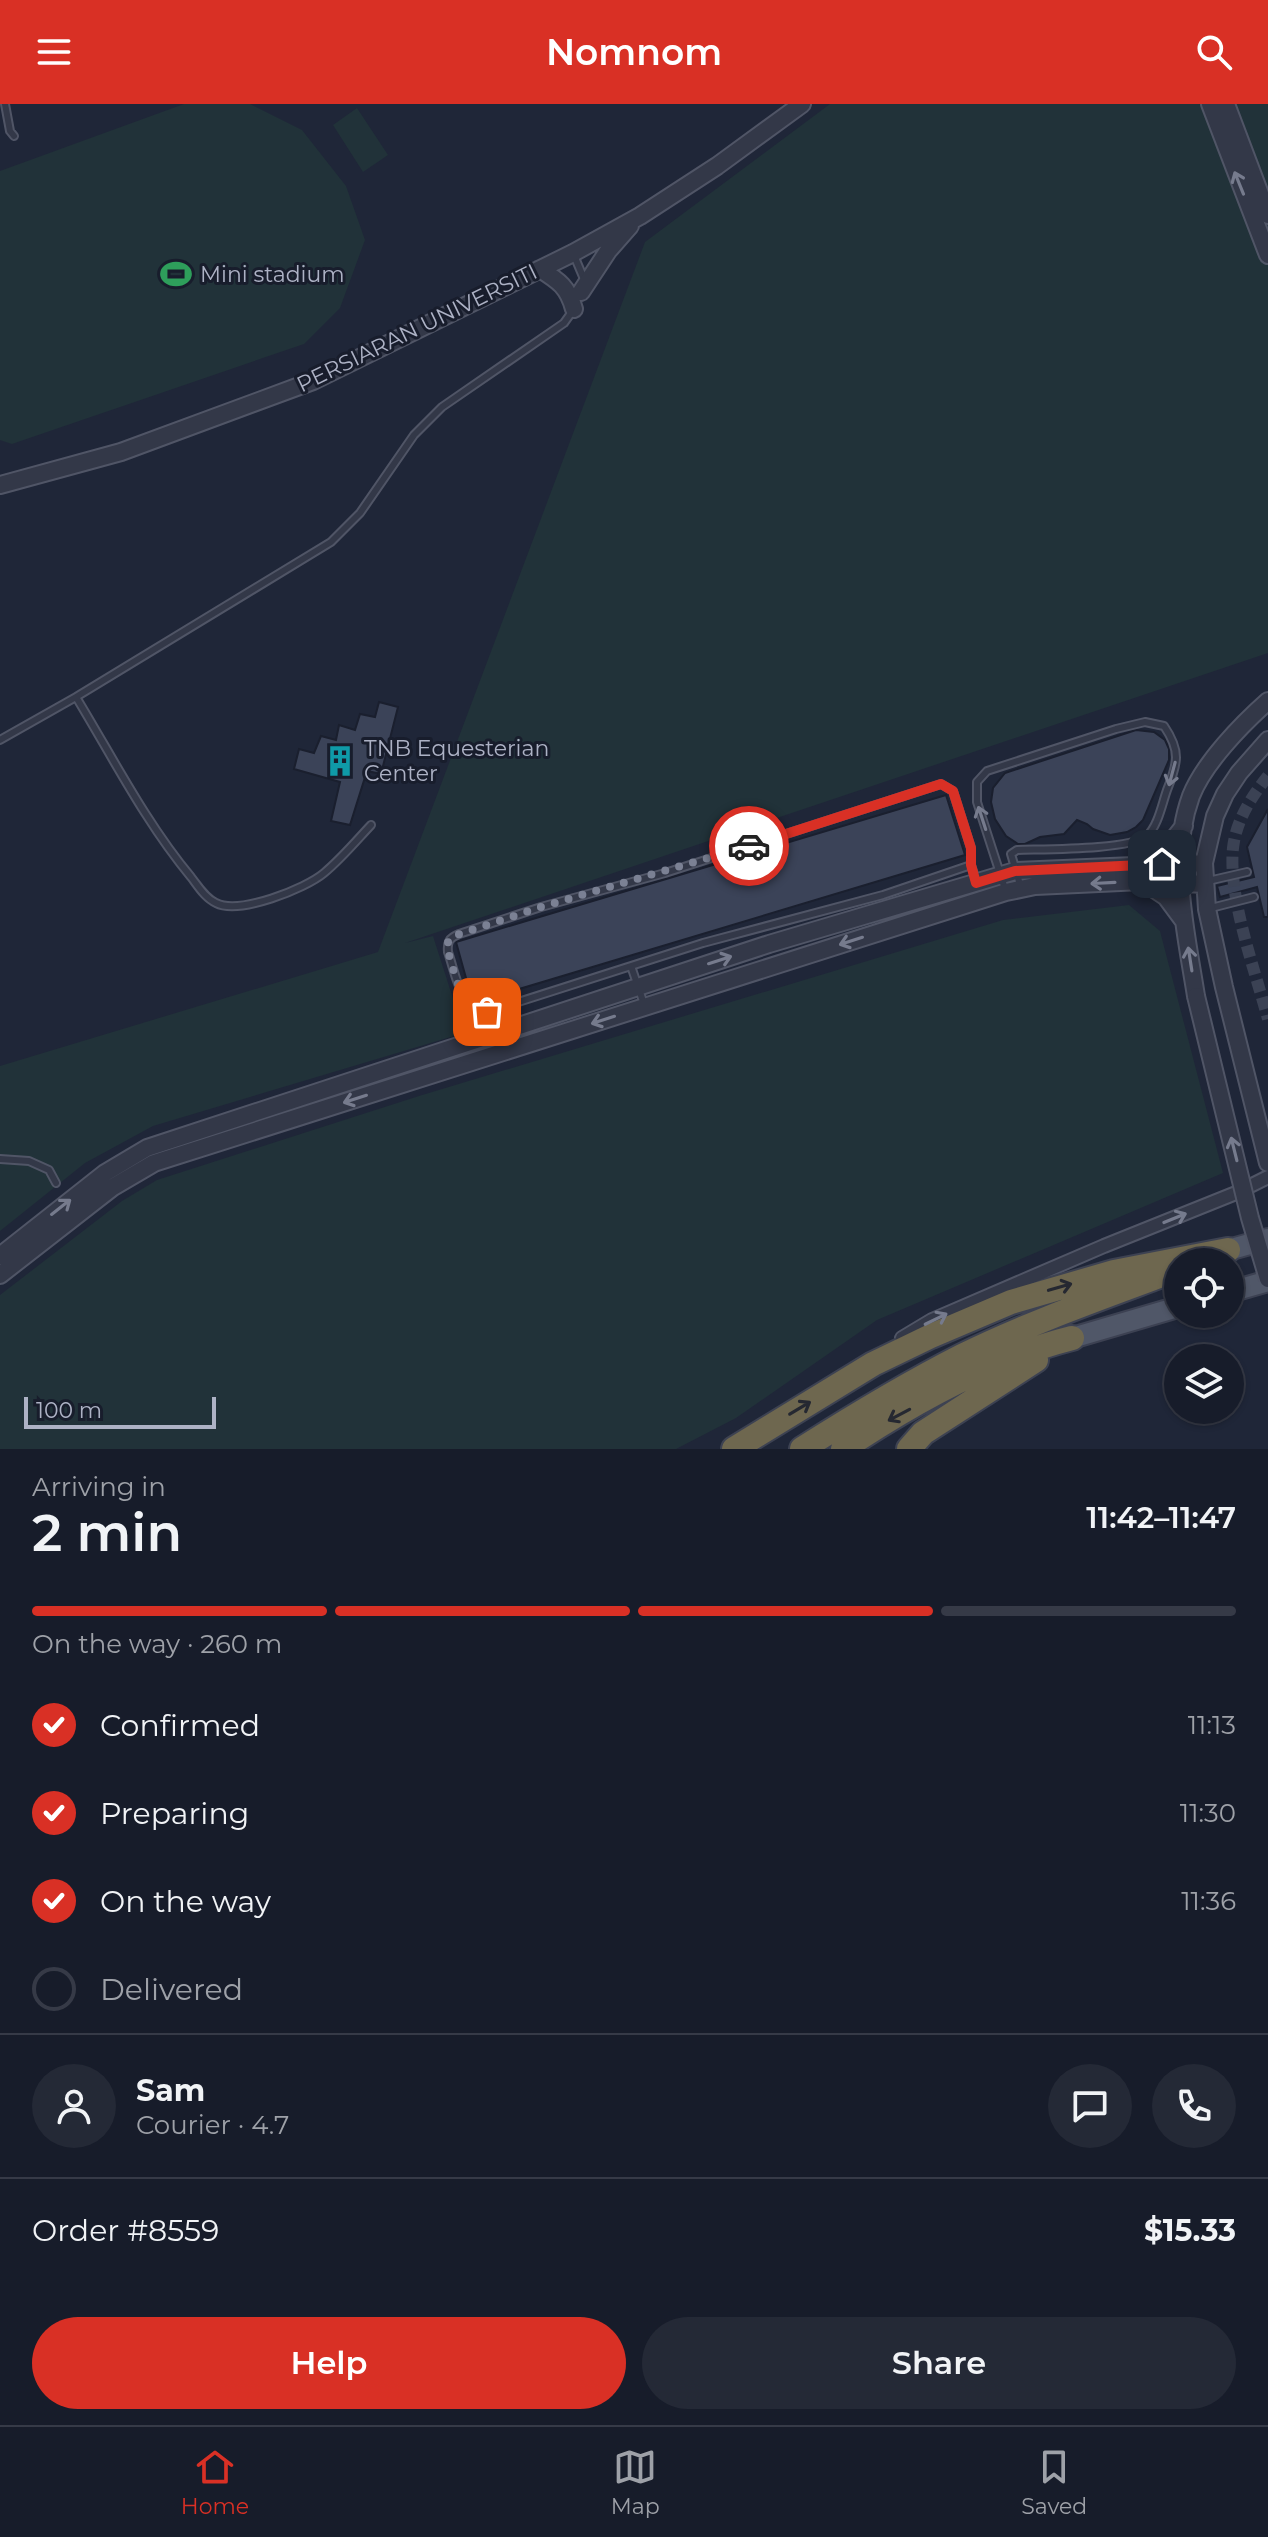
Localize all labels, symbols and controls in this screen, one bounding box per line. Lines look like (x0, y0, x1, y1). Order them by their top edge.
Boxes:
icon: menu (32, 30, 76, 74)
text: Nomnom (546, 30, 722, 74)
icon: search (1192, 30, 1236, 74)
one-way arrow (1231, 171, 1245, 196)
sports icon: Mini stadium (159, 257, 193, 291)
street label: PERSIARAN UNIVERSITI (292, 258, 542, 398)
place label: Mini stadium (200, 261, 345, 288)
place label: TNB Equesterian Center (364, 735, 549, 787)
building icon: TNB Equesterian Center (323, 744, 357, 778)
one-way arrow (1164, 760, 1179, 786)
one-way arrow (973, 805, 988, 830)
courier (709, 806, 789, 886)
icon: car (727, 824, 771, 868)
pin (1128, 830, 1196, 898)
icon: home (1140, 842, 1184, 886)
one-way arrow (1090, 876, 1117, 891)
one-way arrow (839, 935, 864, 949)
one-way arrow (1182, 946, 1197, 972)
one-way arrow (708, 951, 733, 966)
pin (453, 978, 521, 1046)
icon: bag (465, 990, 509, 1034)
one-way arrow (591, 1014, 616, 1028)
one-way arrow (343, 1092, 369, 1107)
one-way arrow (1225, 1137, 1240, 1163)
one-way arrow (50, 1199, 71, 1216)
one-way arrow (1162, 1209, 1187, 1224)
map controls (1164, 1248, 1244, 1424)
button: locate (1164, 1248, 1244, 1328)
one-way arrow (1047, 1279, 1073, 1294)
one-way arrow (924, 1311, 948, 1326)
button: layers (1164, 1344, 1244, 1424)
scale bar (24, 1393, 216, 1429)
text: 100 m (36, 1397, 102, 1424)
one-way arrow (788, 1400, 811, 1416)
one-way arrow (888, 1407, 911, 1423)
text: Arriving in (32, 1471, 166, 1503)
text: 11:42–11:47 (1086, 1499, 1236, 1536)
text: 2 min (32, 1501, 182, 1564)
text: On the way · 260 m (32, 1628, 282, 1660)
icon: check (32, 1703, 76, 1747)
text: Confirmed (100, 1707, 260, 1744)
text: 11:13 (1188, 1709, 1236, 1741)
icon: check (32, 1791, 76, 1835)
text: Preparing (100, 1795, 249, 1832)
text: 11:30 (1180, 1797, 1236, 1829)
icon: check (32, 1879, 76, 1923)
text: On the way (100, 1883, 271, 1920)
text: 11:36 (1181, 1885, 1236, 1917)
text: Delivered (100, 1971, 243, 2008)
button: person (32, 2064, 116, 2148)
button: chat (1048, 2064, 1132, 2148)
button: phone (1152, 2064, 1236, 2148)
text: Sam (136, 2072, 205, 2109)
text: Courier · 4.7 (136, 2109, 289, 2141)
text: Order #8559 (32, 2212, 219, 2249)
text: $15.33 (1144, 2212, 1236, 2249)
button: Help (32, 2317, 626, 2409)
button: Share (642, 2317, 1236, 2409)
tab: Home (181, 2445, 249, 2520)
tab: Map (611, 2445, 660, 2520)
tab: Saved (1021, 2445, 1087, 2520)

